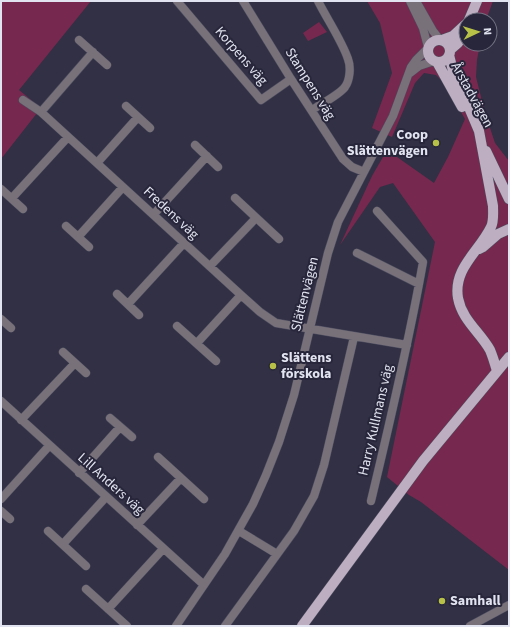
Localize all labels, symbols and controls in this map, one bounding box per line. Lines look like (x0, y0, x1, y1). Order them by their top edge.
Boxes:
north arrow (458, 12, 498, 52)
street label: Korpens väg (210, 22, 272, 90)
text: N (480, 27, 495, 36)
street label: Stampens väg (280, 44, 340, 124)
street label: Årstadvägen (446, 59, 498, 131)
place label: Coop Slättenvägen (347, 125, 428, 161)
marker: Coop Slättenvägen (431, 138, 441, 148)
street label: Fredens väg (139, 182, 203, 244)
street label: Slättenvägen (286, 255, 324, 333)
place label: Slättens förskola (281, 348, 332, 384)
marker: Slättens förskola (268, 361, 278, 371)
street label: Harry Kullmans väg (353, 362, 399, 478)
street label: Lill Anders väg (73, 448, 149, 520)
place label: Samhall (450, 591, 501, 611)
marker: Samhall (437, 596, 447, 606)

